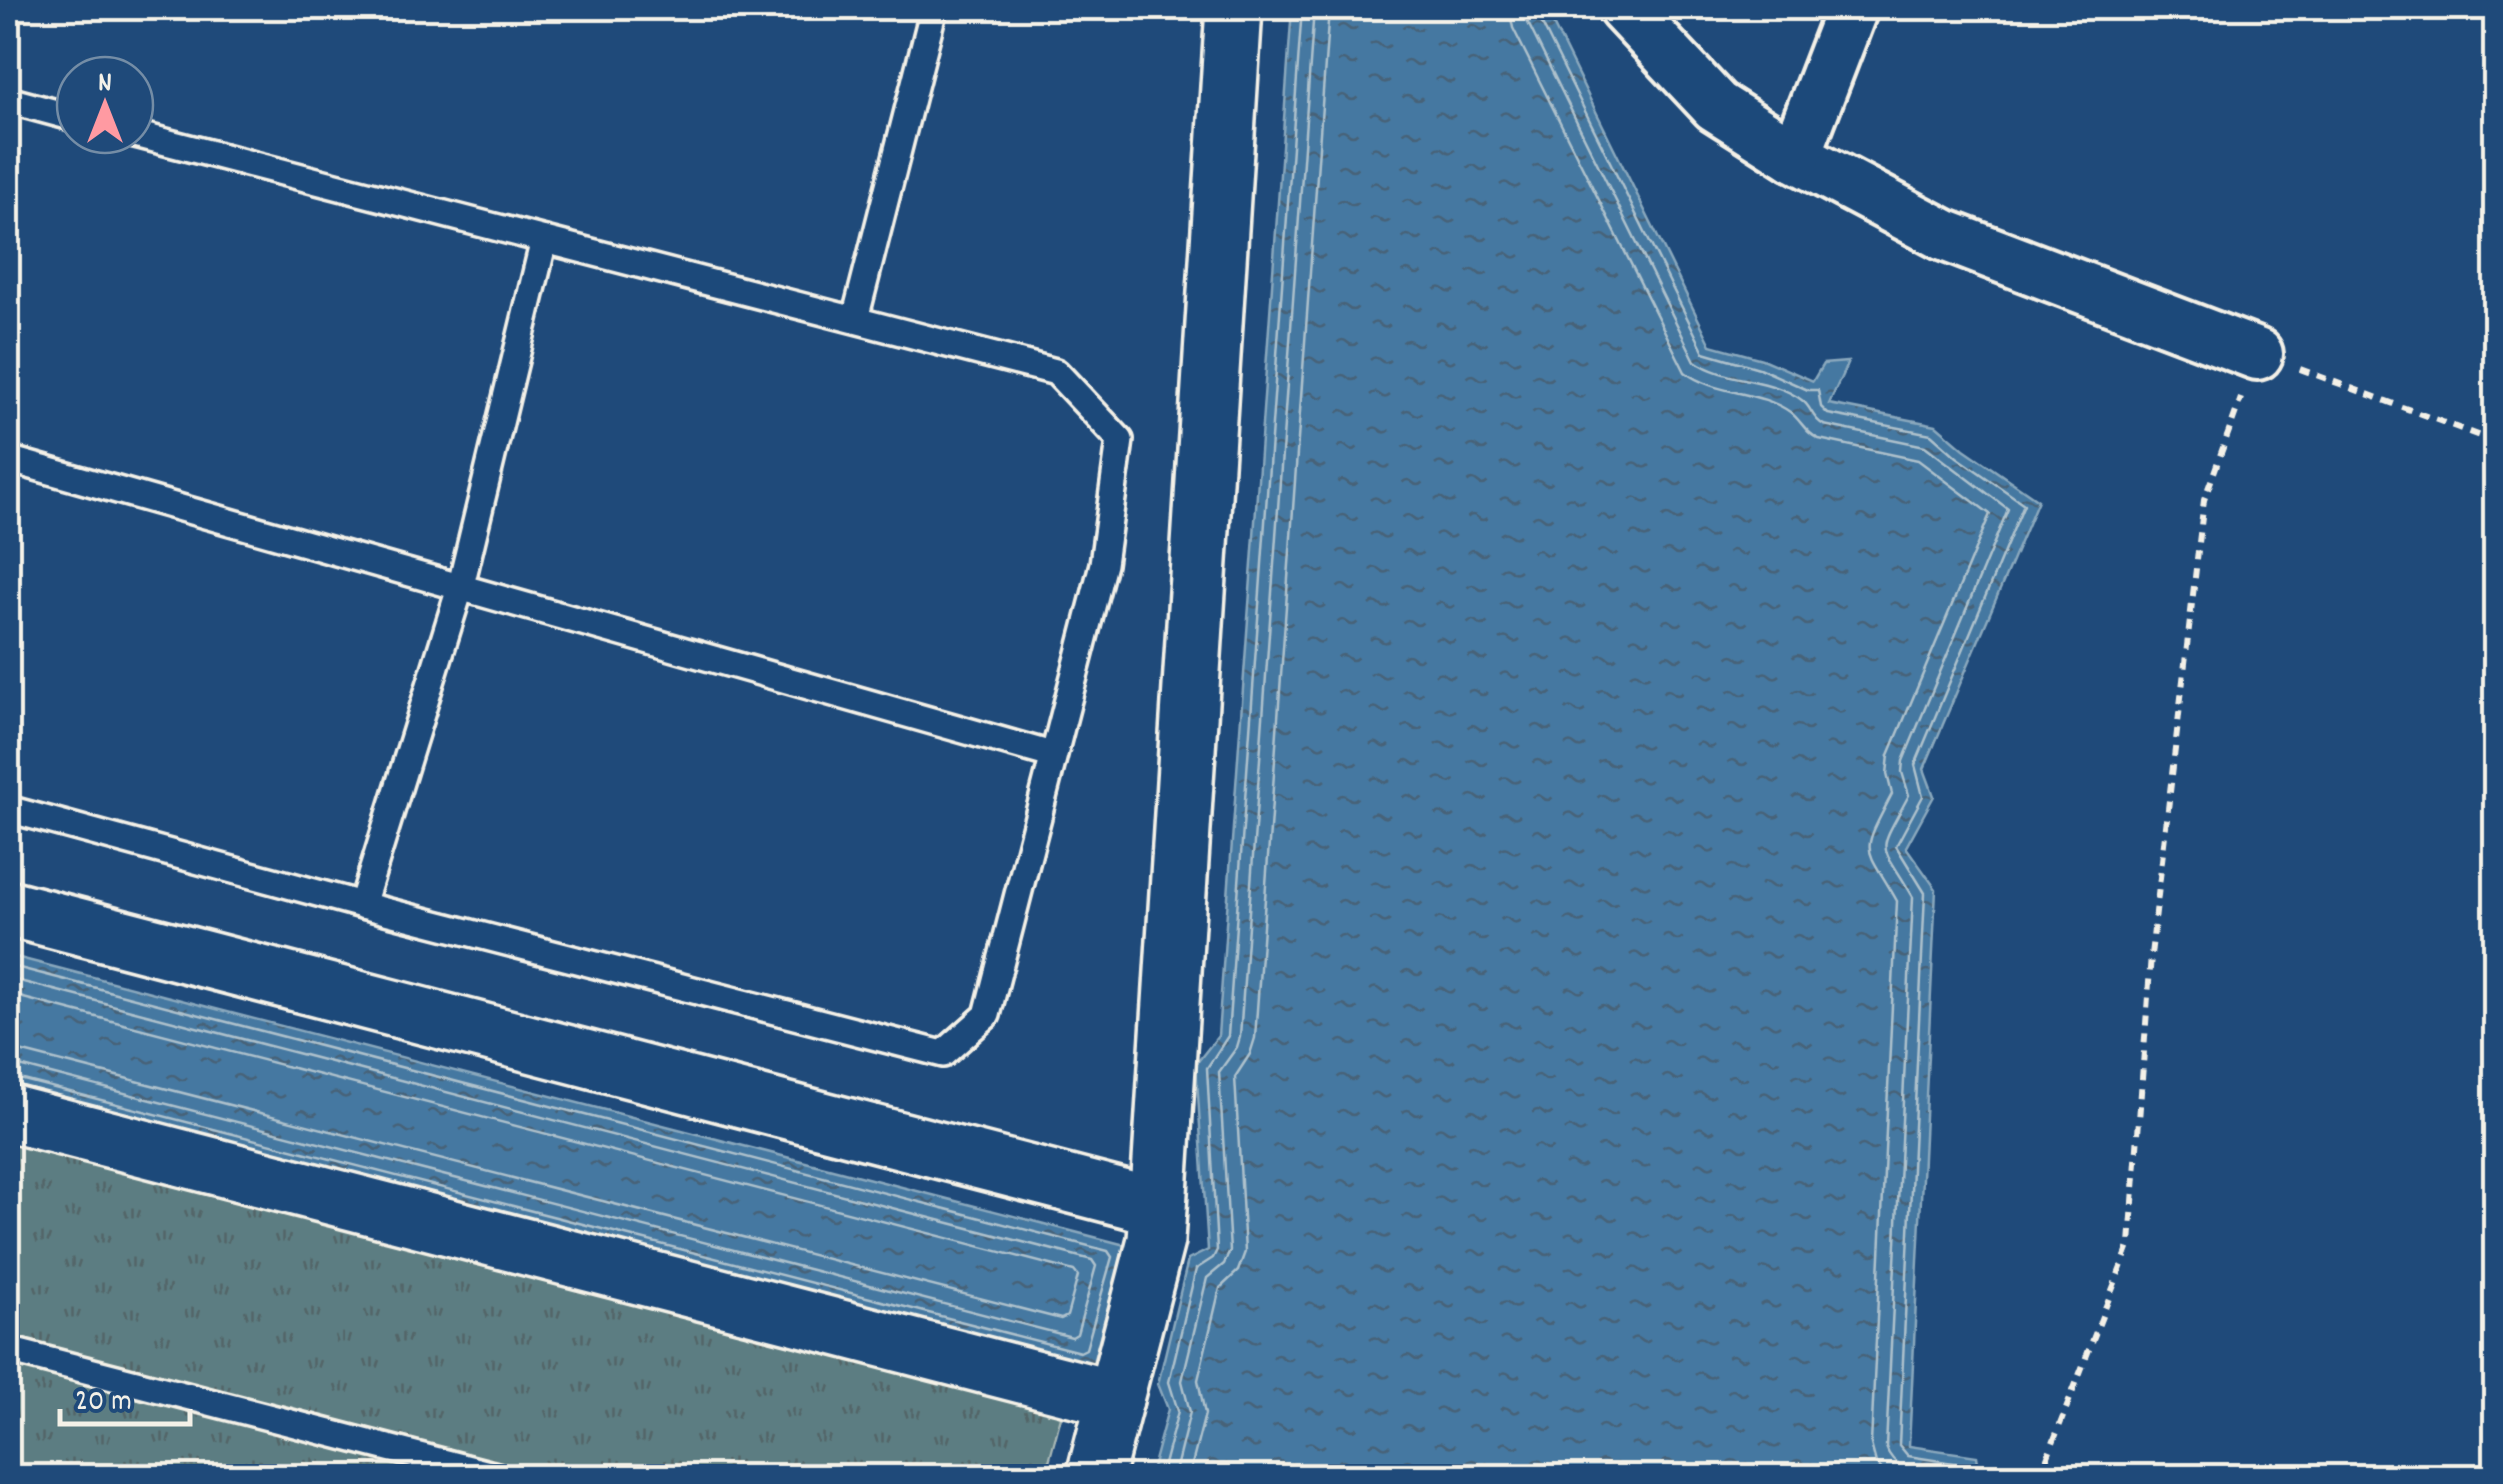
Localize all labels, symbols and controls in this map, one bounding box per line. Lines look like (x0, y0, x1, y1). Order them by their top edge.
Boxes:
north arrow (55, 55, 155, 155)
text: N (98, 65, 112, 105)
scale bar (60, 1364, 190, 1426)
text: 20 m (75, 1382, 132, 1425)

